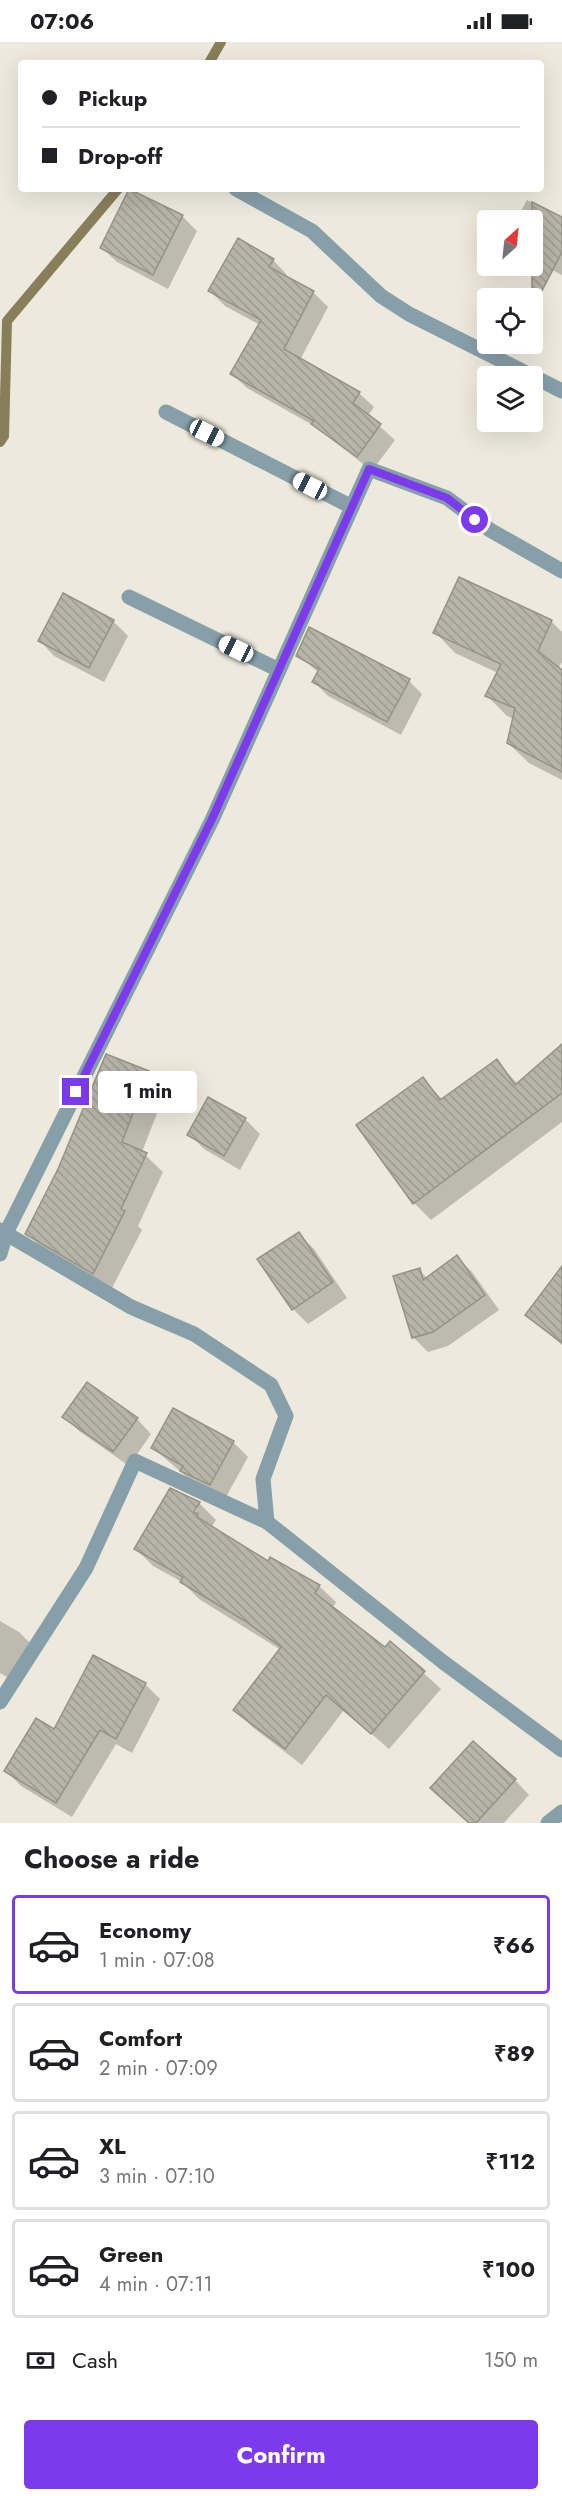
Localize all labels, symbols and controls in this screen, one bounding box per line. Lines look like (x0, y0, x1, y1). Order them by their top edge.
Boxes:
text: 07:06 (30, 5, 94, 37)
text: Pickup (78, 82, 147, 114)
text: Drop-off (78, 140, 162, 172)
north arrow (477, 210, 543, 276)
map controls (477, 210, 543, 432)
button: locate (477, 288, 543, 354)
button: layers (477, 366, 543, 432)
car (187, 417, 227, 449)
car (290, 470, 330, 502)
route start (461, 506, 488, 533)
car (216, 633, 256, 665)
callout: 1 min (97, 1071, 196, 1113)
text: 1 min (123, 1077, 172, 1106)
route end (62, 1078, 89, 1105)
text: Choose a ride (24, 1839, 199, 1878)
text: Economy (99, 1914, 191, 1946)
icon: car (27, 1918, 81, 1972)
text: ₹66 (493, 1929, 535, 1961)
text: 1 min · 07:08 (99, 1946, 215, 1975)
text: Comfort (99, 2022, 182, 2054)
icon: car (27, 2026, 81, 2080)
text: ₹89 (494, 2037, 535, 2069)
text: 2 min · 07:09 (99, 2054, 218, 2083)
text: XL (99, 2130, 126, 2162)
icon: car (27, 2134, 81, 2188)
text: ₹112 (486, 2145, 535, 2177)
text: 3 min · 07:10 (99, 2162, 215, 2191)
text: Green (99, 2238, 163, 2270)
icon: car (27, 2242, 81, 2296)
text: ₹100 (482, 2253, 535, 2285)
text: 4 min · 07:11 (99, 2270, 212, 2299)
icon: cash (24, 2344, 57, 2377)
text: Cash (72, 2344, 118, 2376)
text: 150 m (484, 2346, 538, 2375)
button: Confirm (24, 2420, 538, 2489)

